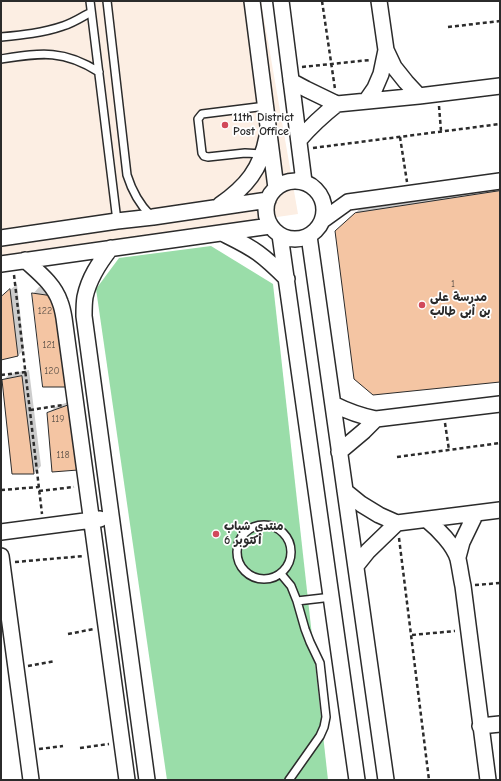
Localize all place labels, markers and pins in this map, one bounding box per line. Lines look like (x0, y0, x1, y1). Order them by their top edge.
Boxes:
place label: 11th District Post Office (233, 111, 294, 139)
marker: 11th District Post Office (220, 120, 230, 130)
place label: مدرسة على بن أبى طالب (430, 291, 490, 319)
marker: مدرسة على بن أبى طالب (417, 300, 427, 310)
place label: منتدى شباب 6 أكتوبر (224, 520, 284, 548)
marker: منتدى شباب 6 أكتوبر (211, 529, 221, 539)

